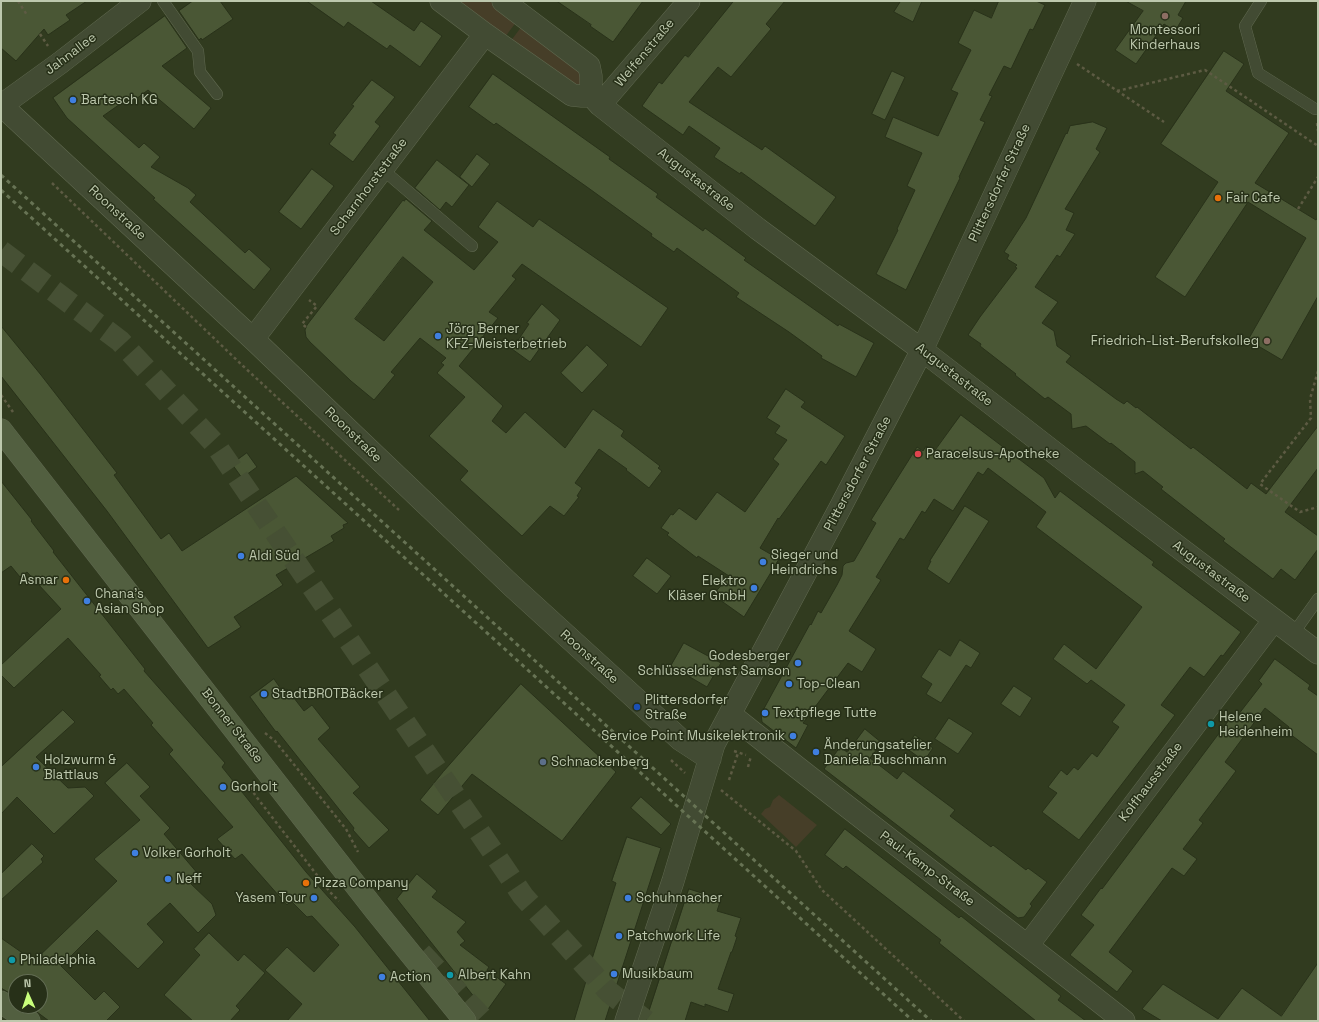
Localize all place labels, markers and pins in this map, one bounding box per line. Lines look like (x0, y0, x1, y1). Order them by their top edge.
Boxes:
marker: Montessori Kinderhaus (1160, 11, 1170, 21)
place label: Montessori Kinderhaus (1130, 22, 1200, 53)
place label: Bartesch KG (81, 92, 157, 108)
marker: Bartesch KG (68, 95, 78, 105)
place label: Fair Cafe (1226, 190, 1280, 206)
marker: Fair Cafe (1213, 193, 1223, 203)
place label: Jörg Berner KFZ-Meisterbetrieb (446, 321, 567, 352)
marker: Jörg Berner KFZ-Meisterbetrieb (433, 331, 443, 341)
place label: Friedrich-List-Berufskolleg (1091, 333, 1259, 349)
marker: Friedrich-List-Berufskolleg (1262, 336, 1272, 346)
place label: Paracelsus-Apotheke (926, 446, 1060, 462)
marker: Paracelsus-Apotheke (913, 449, 923, 459)
place label: Sieger und Heindrichs (771, 547, 838, 578)
place label: Aldi Süd (249, 548, 300, 564)
marker: Aldi Süd (236, 551, 246, 561)
marker: Sieger und Heindrichs (758, 557, 768, 567)
place label: Asmar (19, 572, 58, 588)
place label: Elektro Kläser GmbH (668, 573, 746, 604)
marker: Asmar (61, 575, 71, 585)
marker: Elektro Kläser GmbH (749, 583, 759, 593)
place label: Chana's Asian Shop (95, 586, 164, 617)
marker: Chana's Asian Shop (82, 596, 92, 606)
place label: Godesberger Schlüsseldienst Samson (638, 648, 790, 679)
marker: Godesberger Schlüsseldienst Samson (793, 658, 803, 668)
place label: Top-Clean (797, 676, 860, 692)
marker: Top-Clean (784, 679, 794, 689)
place label: StadtBROTBäcker (272, 686, 383, 702)
marker: StadtBROTBäcker (259, 689, 269, 699)
place label: Plittersdorfer Straße (645, 692, 728, 723)
marker: Plittersdorfer Straße (632, 702, 642, 712)
place label: Textpflege Tutte (773, 705, 877, 721)
marker: Textpflege Tutte (760, 708, 770, 718)
place label: Helene Heidenheim (1219, 709, 1292, 740)
marker: Helene Heidenheim (1206, 719, 1216, 729)
place label: Service Point Musikelektronik (601, 728, 785, 744)
marker: Service Point Musikelektronik (788, 731, 798, 741)
place label: Änderungsatelier Daniela Buschmann (824, 737, 947, 768)
marker: Änderungsatelier Daniela Buschmann (811, 747, 821, 757)
place label: Holzwurm & Blattlaus (44, 752, 116, 783)
place label: Schnackenberg (551, 754, 649, 770)
marker: Schnackenberg (538, 757, 548, 767)
marker: Holzwurm & Blattlaus (31, 762, 41, 772)
place label: Gorholt (231, 779, 278, 795)
marker: Gorholt (218, 782, 228, 792)
place label: Volker Gorholt (143, 845, 231, 861)
marker: Volker Gorholt (130, 848, 140, 858)
place label: Neff (176, 871, 202, 887)
marker: Neff (163, 874, 173, 884)
place label: Pizza Company (314, 875, 409, 891)
marker: Pizza Company (301, 878, 311, 888)
place label: Yasem Tour (235, 890, 306, 906)
place label: Schuhmacher (636, 890, 722, 906)
marker: Yasem Tour (309, 893, 319, 903)
marker: Schuhmacher (623, 893, 633, 903)
place label: Patchwork Life (627, 928, 720, 944)
marker: Patchwork Life (614, 931, 624, 941)
place label: Philadelphia (20, 952, 96, 968)
marker: Philadelphia (7, 955, 17, 965)
place label: Musikbaum (622, 966, 693, 982)
place label: Albert Kahn (458, 967, 531, 983)
place label: Action (390, 969, 431, 985)
marker: Musikbaum (609, 969, 619, 979)
marker: Albert Kahn (445, 970, 455, 980)
marker: Action (377, 972, 387, 982)

